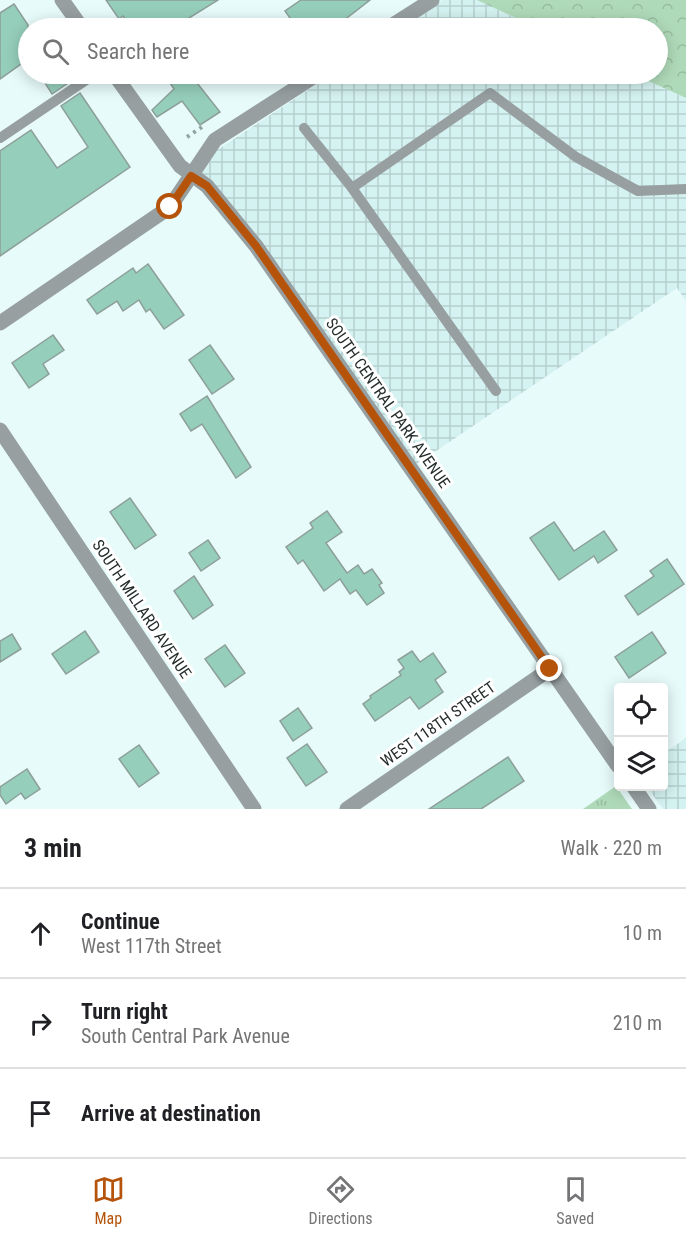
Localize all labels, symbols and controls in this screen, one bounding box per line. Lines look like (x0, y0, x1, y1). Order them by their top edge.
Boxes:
search box (18, 18, 668, 84)
icon: search (39, 35, 72, 68)
text: Search here (87, 39, 189, 64)
route start (156, 193, 182, 219)
street label: SOUTH CENTRAL PARK AVENUE (322, 314, 454, 492)
street label: SOUTH MILLARD AVENUE (89, 536, 196, 682)
route end (536, 655, 562, 681)
street label: WEST 118TH STREET (377, 677, 499, 771)
map controls (614, 683, 668, 791)
button: locate (614, 683, 668, 737)
button: layers (614, 737, 668, 791)
text: 3 min (24, 833, 82, 863)
text: Walk · 220 m (561, 836, 662, 860)
text: Continue (81, 909, 160, 934)
icon: ahead (24, 917, 57, 950)
text: 10 m (623, 921, 662, 945)
text: West 117th Street (81, 934, 222, 958)
text: Turn right (81, 999, 168, 1024)
icon: right (24, 1007, 57, 1040)
text: 210 m (613, 1011, 662, 1035)
text: South Central Park Avenue (81, 1024, 290, 1048)
icon: arrive (24, 1097, 57, 1130)
text: Arrive at destination (81, 1101, 261, 1126)
tab: Map (92, 1173, 125, 1228)
tab: Directions (309, 1173, 372, 1228)
tab: Saved (556, 1173, 594, 1228)

